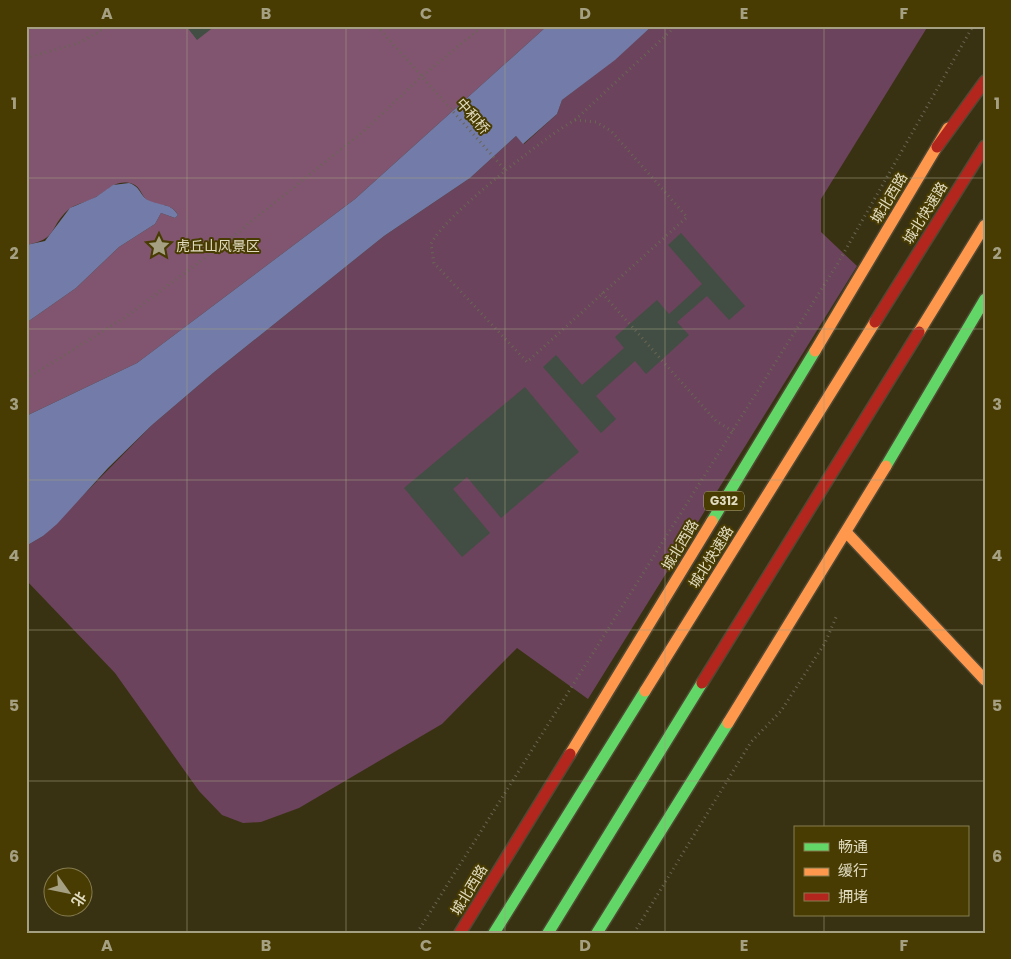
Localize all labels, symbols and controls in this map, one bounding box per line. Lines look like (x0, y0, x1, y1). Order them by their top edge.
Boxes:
text: A (101, 2, 113, 25)
text: B (261, 2, 271, 25)
text: C (420, 2, 432, 25)
text: D (579, 2, 591, 25)
text: E (740, 2, 748, 25)
text: F (900, 2, 909, 25)
text: 1 (11, 92, 17, 115)
text: 1 (994, 92, 1000, 115)
street label: 中和桥 (452, 94, 494, 138)
street label: 城北西路 (866, 169, 912, 227)
street label: 城北快速路 (898, 178, 952, 248)
place icon: 虎丘山风景区 (146, 233, 172, 259)
place label: 虎丘山风景区 (176, 236, 260, 256)
text: 2 (9, 242, 19, 265)
text: 2 (992, 242, 1002, 265)
text: 3 (9, 393, 19, 416)
text: 3 (992, 393, 1002, 416)
road number: G312 (704, 492, 744, 511)
street label: 城北西路 (657, 516, 703, 574)
street label: 城北快速路 (684, 522, 738, 592)
text: 4 (9, 544, 20, 567)
text: 4 (992, 544, 1003, 567)
text: 5 (9, 694, 19, 717)
text: 5 (992, 694, 1002, 717)
legend (794, 826, 968, 916)
text: 畅通 (838, 836, 868, 857)
text: 6 (9, 845, 19, 868)
text: 6 (992, 845, 1002, 868)
text: 缓行 (838, 860, 868, 881)
street label: 城北西路 (446, 861, 492, 919)
north arrow (42, 866, 92, 916)
text: 拥堵 (838, 886, 868, 907)
text: 北 (67, 888, 91, 910)
text: A (101, 934, 113, 957)
text: B (261, 934, 271, 957)
text: C (420, 934, 432, 957)
text: D (579, 934, 591, 957)
text: E (740, 934, 748, 957)
text: F (900, 934, 909, 957)

